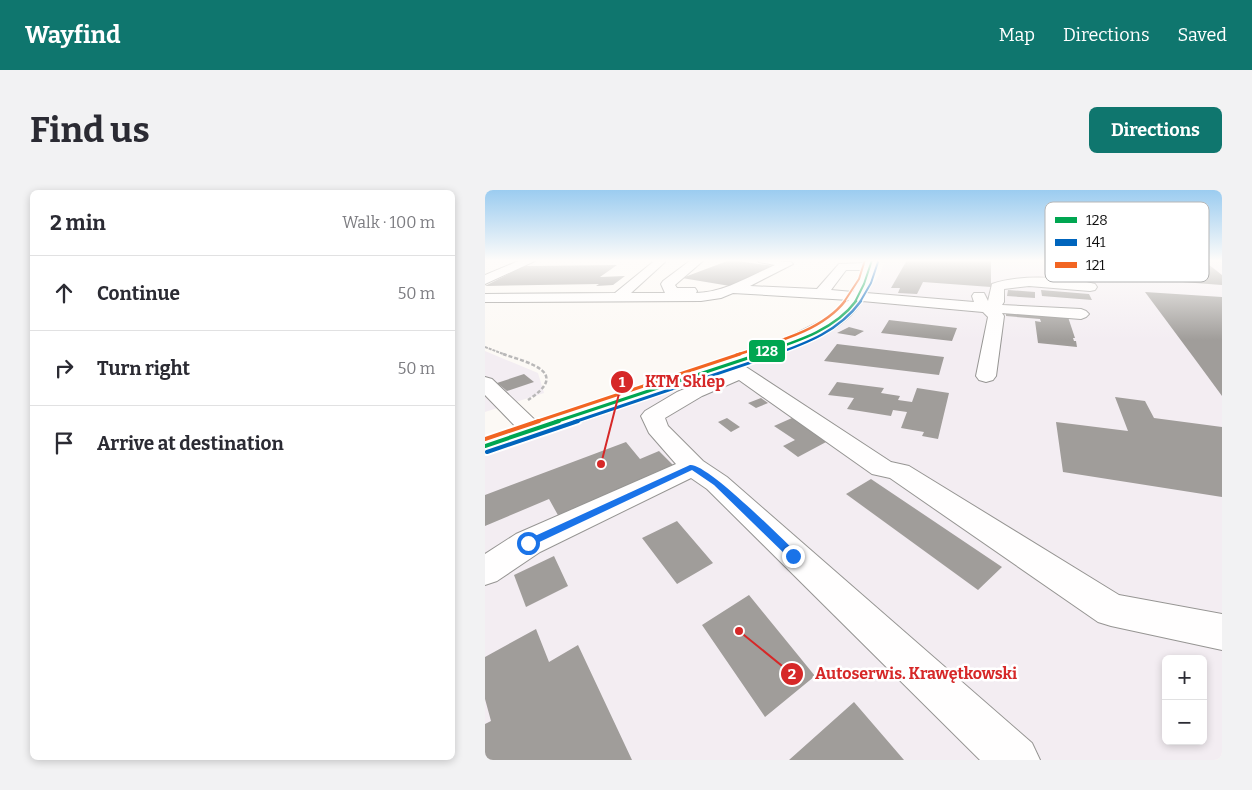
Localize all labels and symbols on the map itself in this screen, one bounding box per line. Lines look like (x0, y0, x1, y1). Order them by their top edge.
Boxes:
legend (1045, 202, 1209, 282)
text: 128 (1086, 212, 1108, 229)
text: 141 (1086, 234, 1106, 251)
text: 121 (1086, 257, 1105, 274)
line badge: 128 (748, 339, 786, 363)
text: 128 (756, 343, 778, 360)
callout: KTM Sklep (610, 366, 735, 397)
text: KTM Sklep (645, 372, 725, 391)
text: 1 (619, 373, 626, 391)
route start (517, 532, 540, 555)
route end (782, 545, 805, 568)
callout: Autoserwis. Krawętkowski (780, 658, 1027, 689)
text: Autoserwis. Krawętkowski (815, 664, 1017, 683)
text: 2 (788, 665, 796, 683)

